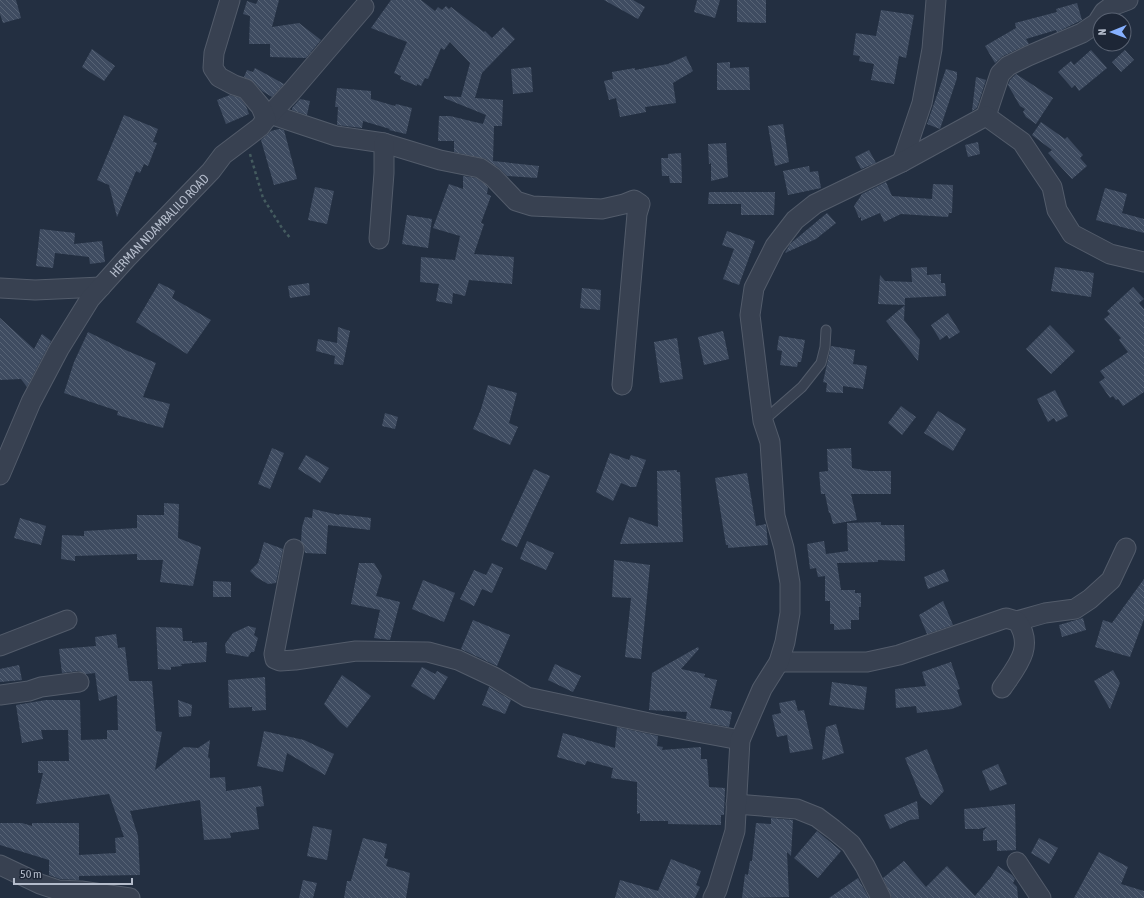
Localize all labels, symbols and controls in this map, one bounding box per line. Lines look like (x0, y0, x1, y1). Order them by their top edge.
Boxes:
north arrow (1092, 12, 1132, 52)
text: N (1096, 29, 1108, 36)
street label: HERMAN NDAMBALILO ROAD (107, 171, 212, 280)
scale bar (14, 860, 132, 886)
text: 50 m (20, 867, 42, 881)

